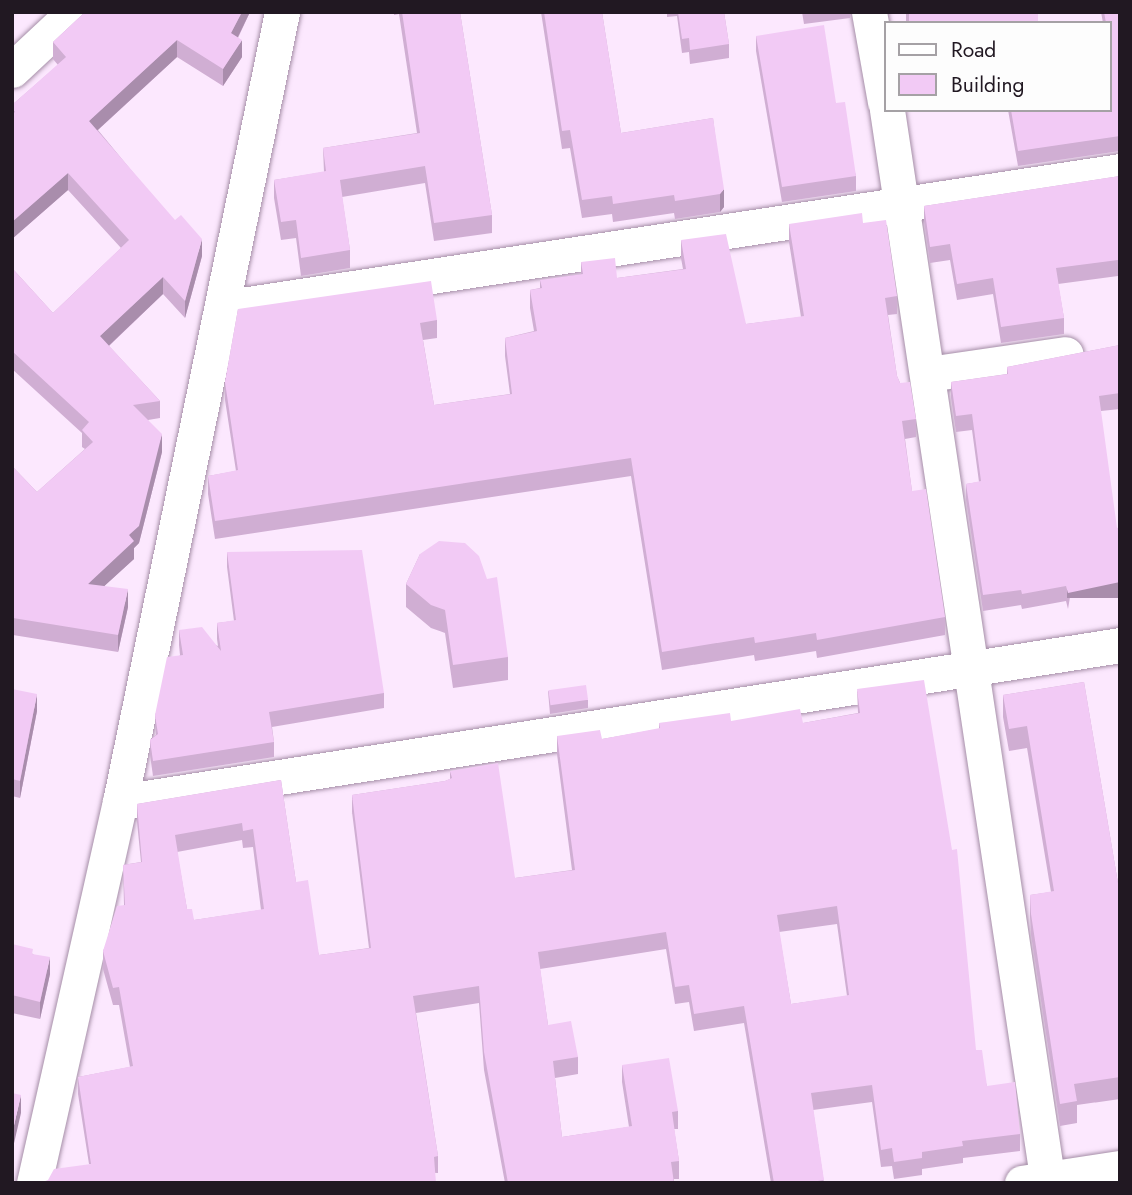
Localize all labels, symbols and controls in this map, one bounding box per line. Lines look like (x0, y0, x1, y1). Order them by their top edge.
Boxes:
legend (884, 21, 1111, 112)
text: Road (951, 35, 996, 65)
text: Building (951, 70, 1024, 100)

